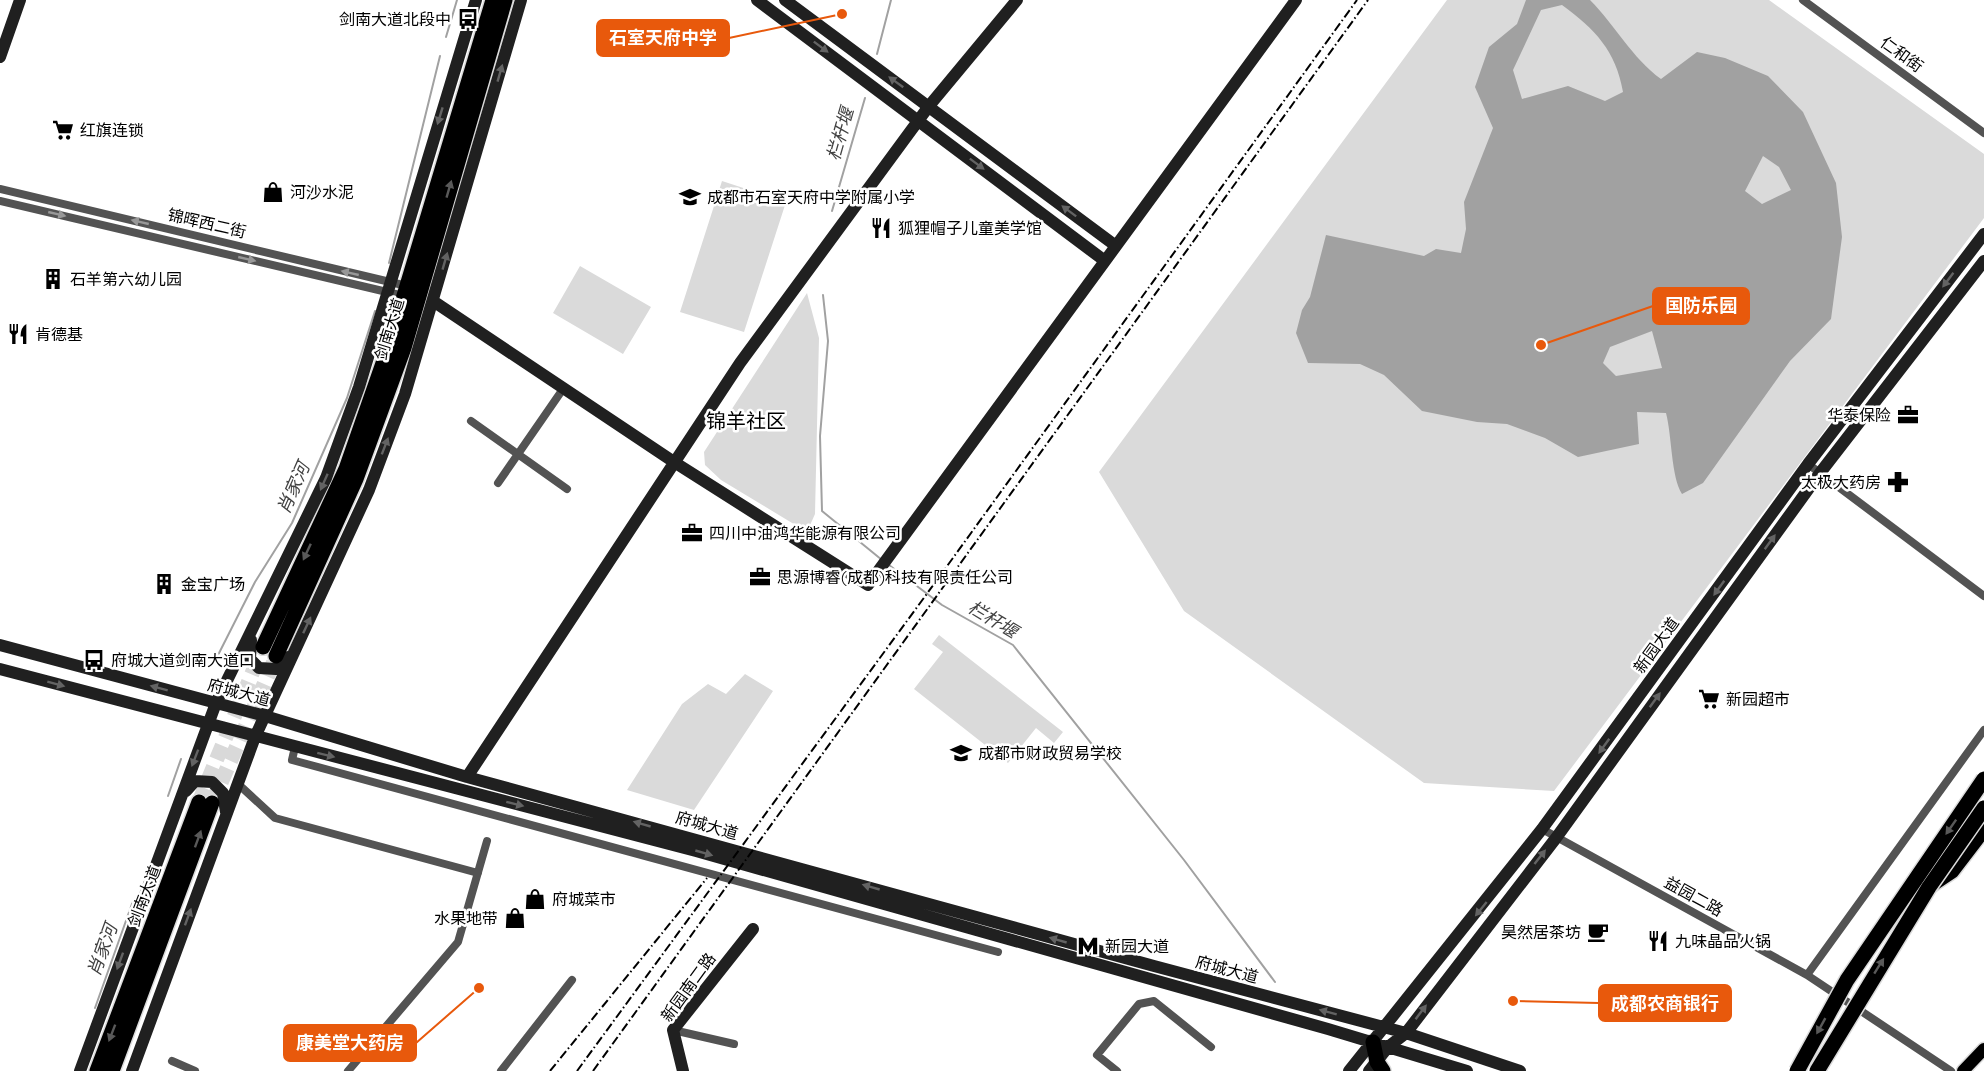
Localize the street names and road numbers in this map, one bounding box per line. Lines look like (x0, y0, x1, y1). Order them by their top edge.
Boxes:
street label: 仁和街 (1877, 32, 1927, 76)
street label: 锦晖西二街 (166, 204, 248, 242)
street label: 剑南大道 (370, 295, 408, 363)
street label: 新园大道 (1629, 613, 1683, 677)
street label: 府城大道 (205, 674, 273, 710)
street label: 府城大道 (673, 807, 741, 843)
street label: 剑南大道 (123, 863, 165, 929)
street label: 益园二路 (1661, 872, 1727, 920)
street label: 新园南二路 (656, 949, 720, 1025)
street label: 府城大道 (1193, 951, 1261, 987)

